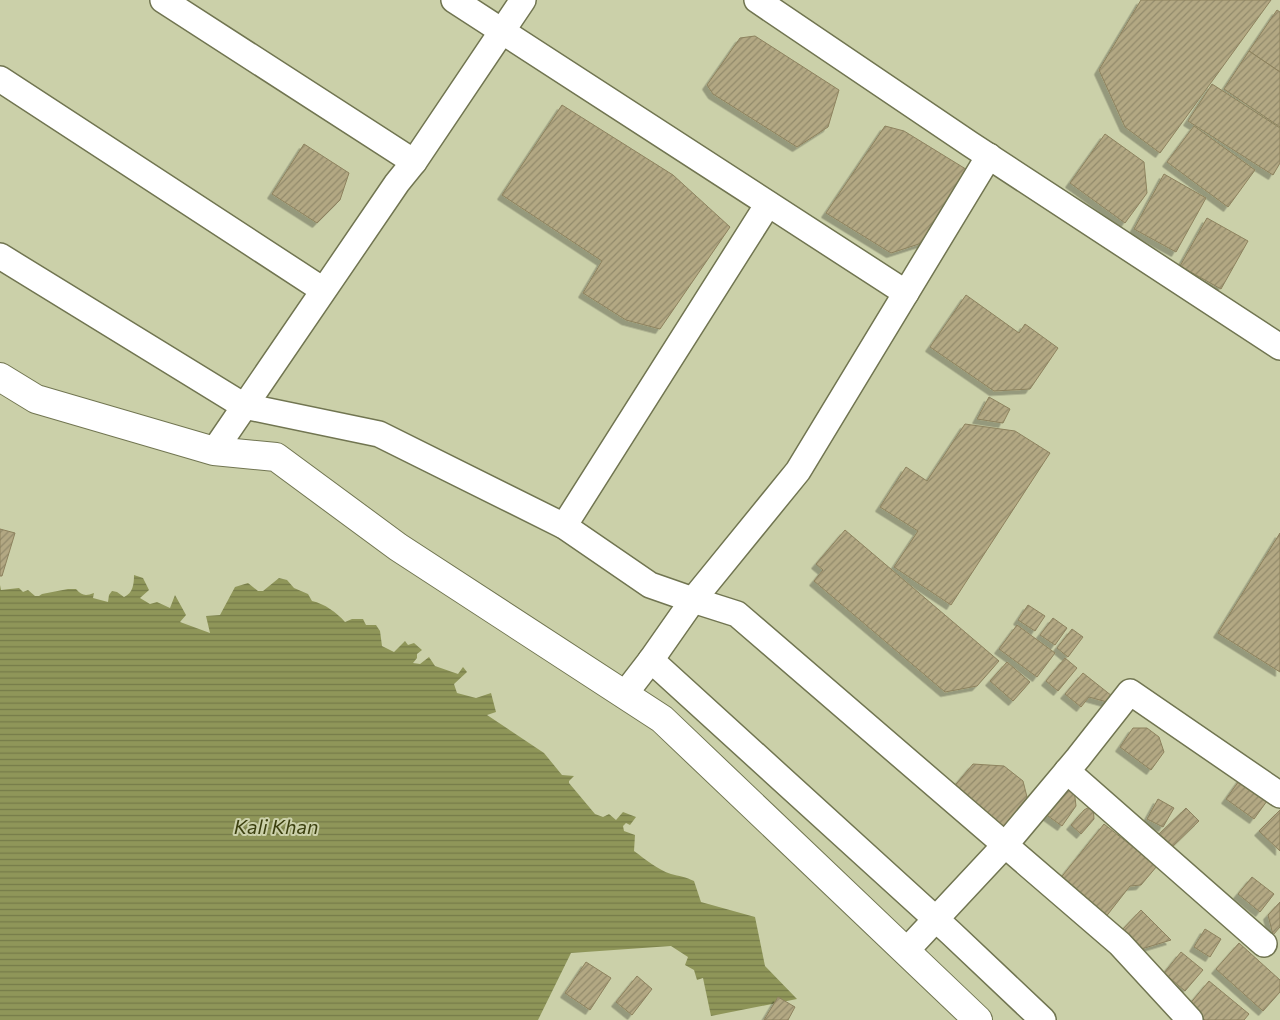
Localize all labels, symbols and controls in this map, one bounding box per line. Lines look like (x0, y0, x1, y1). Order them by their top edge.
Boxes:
water label: Kali Khan (234, 814, 318, 838)

